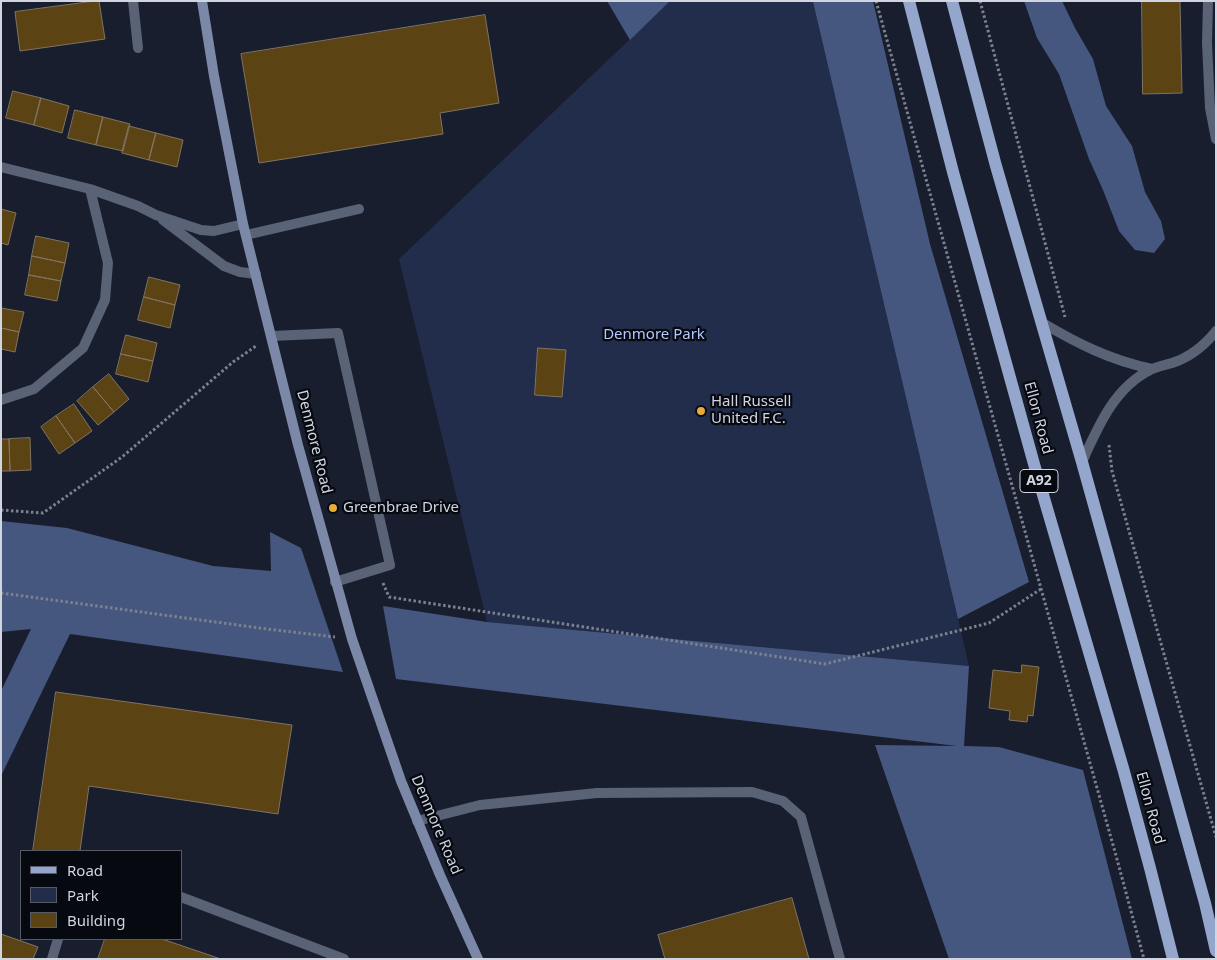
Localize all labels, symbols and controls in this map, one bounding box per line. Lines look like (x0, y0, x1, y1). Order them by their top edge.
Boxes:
park label: Denmore Park (603, 326, 705, 344)
street label: Ellon Road (1020, 380, 1056, 456)
street label: Denmore Road (292, 388, 336, 496)
place label: Hall Russell United F.C. (711, 393, 791, 428)
marker: Hall Russell United F.C. (695, 405, 707, 417)
road number: A92 (1020, 470, 1058, 492)
place label: Greenbrae Drive (343, 499, 459, 517)
marker: Greenbrae Drive (327, 502, 339, 514)
street label: Ellon Road (1132, 770, 1168, 846)
street label: Denmore Road (407, 773, 465, 877)
legend (20, 850, 182, 940)
text: Road (67, 860, 103, 880)
text: Park (67, 885, 99, 905)
text: Building (67, 910, 125, 930)

